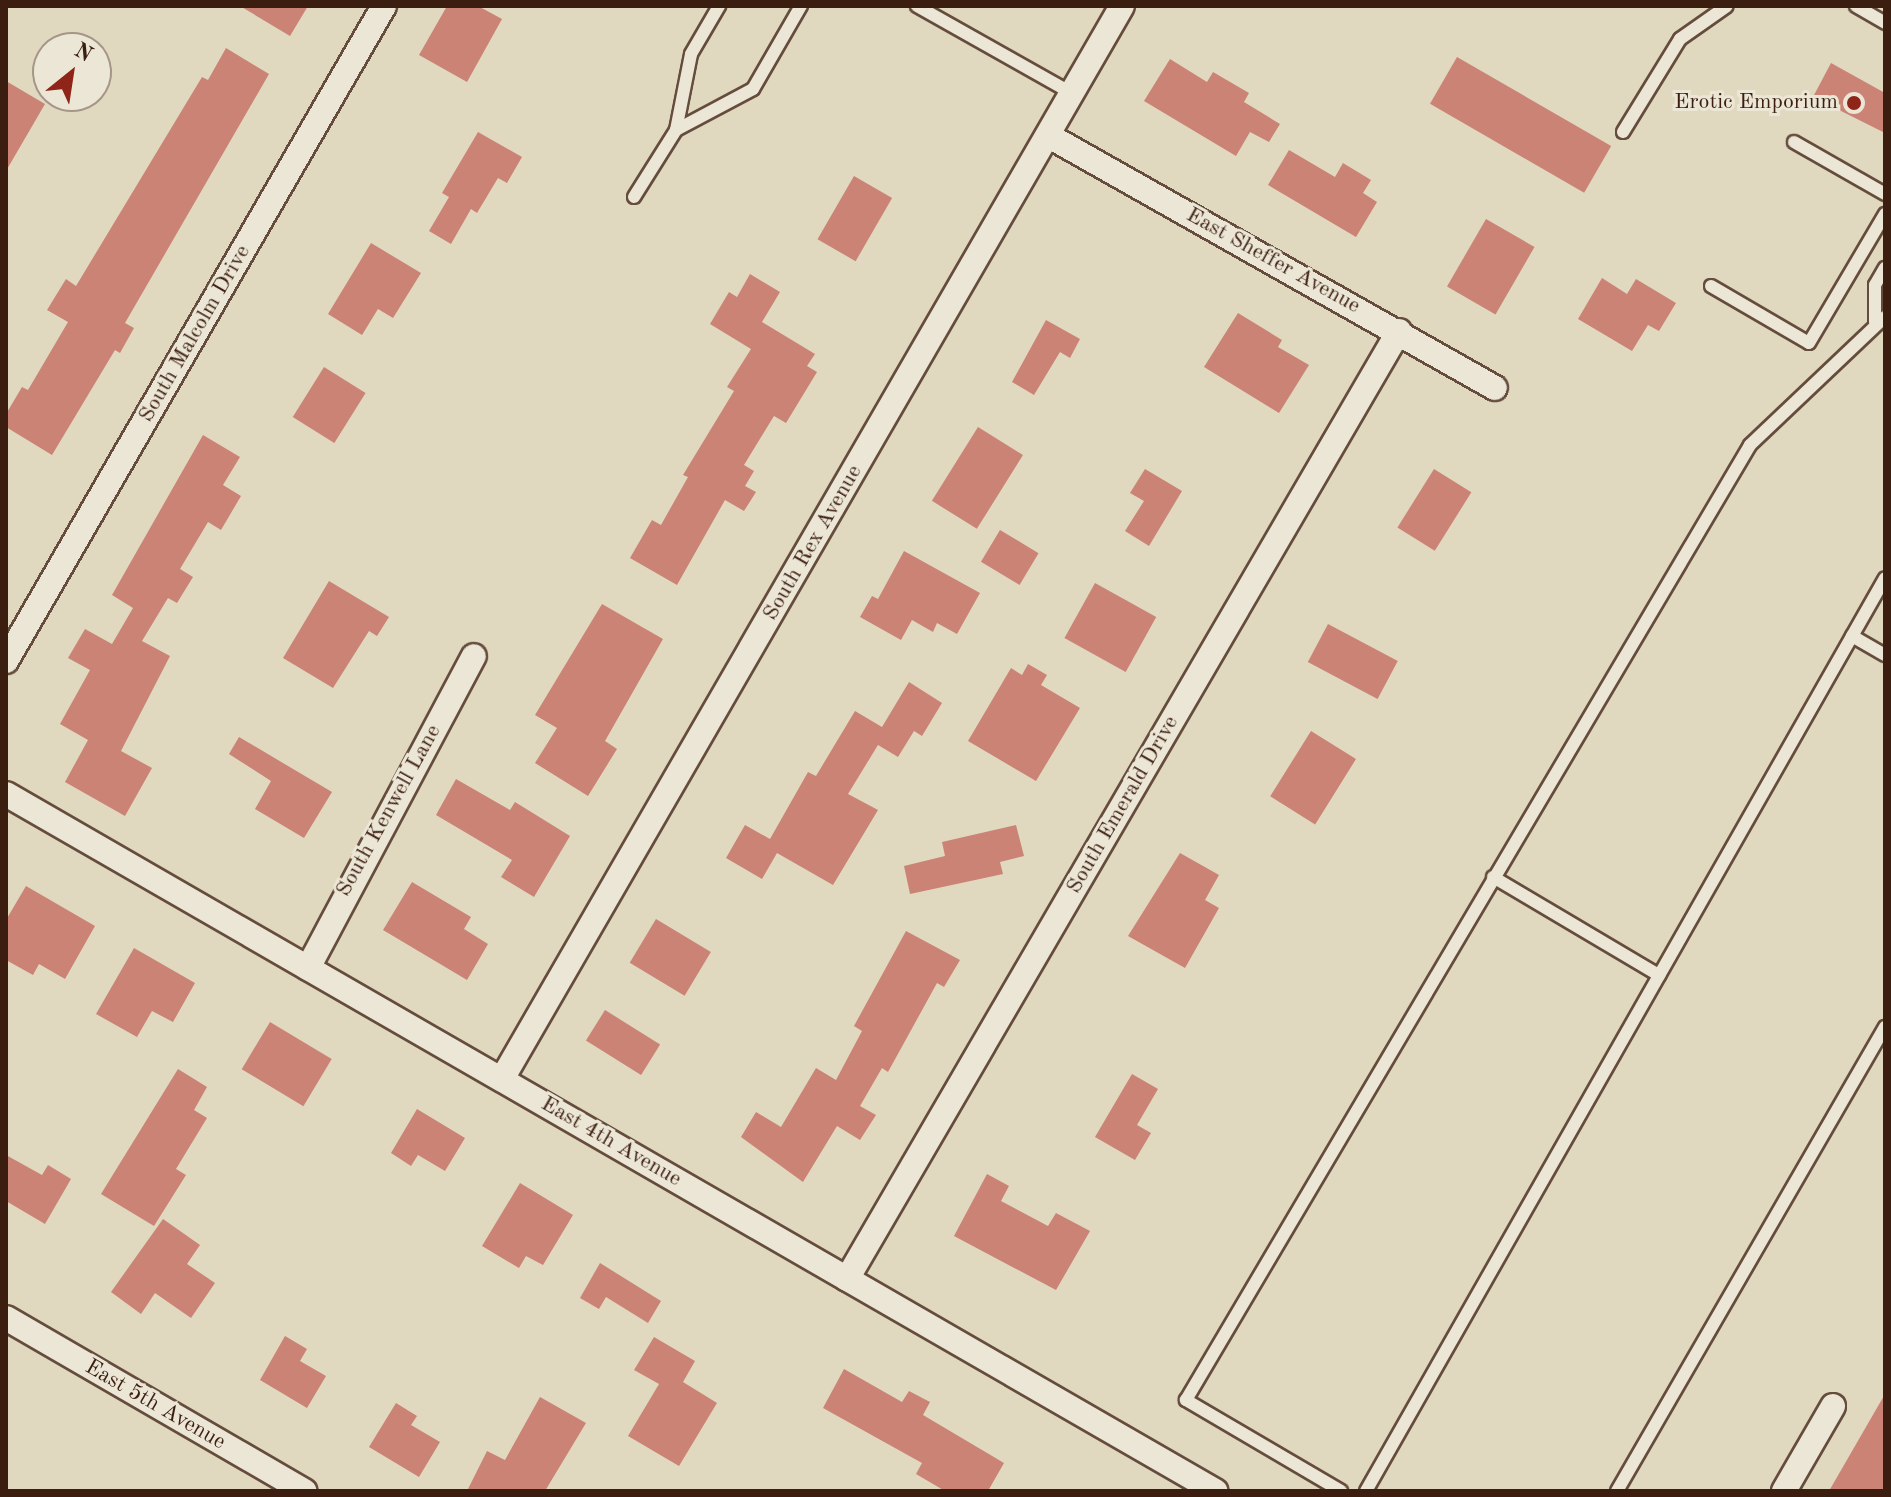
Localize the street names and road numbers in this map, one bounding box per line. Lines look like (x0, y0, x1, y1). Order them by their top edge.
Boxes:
street label: East Sheffer Avenue (1181, 202, 1365, 320)
street label: South Malcolm Drive (133, 241, 257, 427)
street label: South Rex Avenue (758, 460, 868, 626)
street label: South Emerald Drive (1061, 711, 1185, 899)
street label: South Kenwell Lane (331, 720, 447, 902)
street label: East 4th Avenue (536, 1091, 686, 1193)
street label: East 5th Avenue (80, 1354, 230, 1456)

